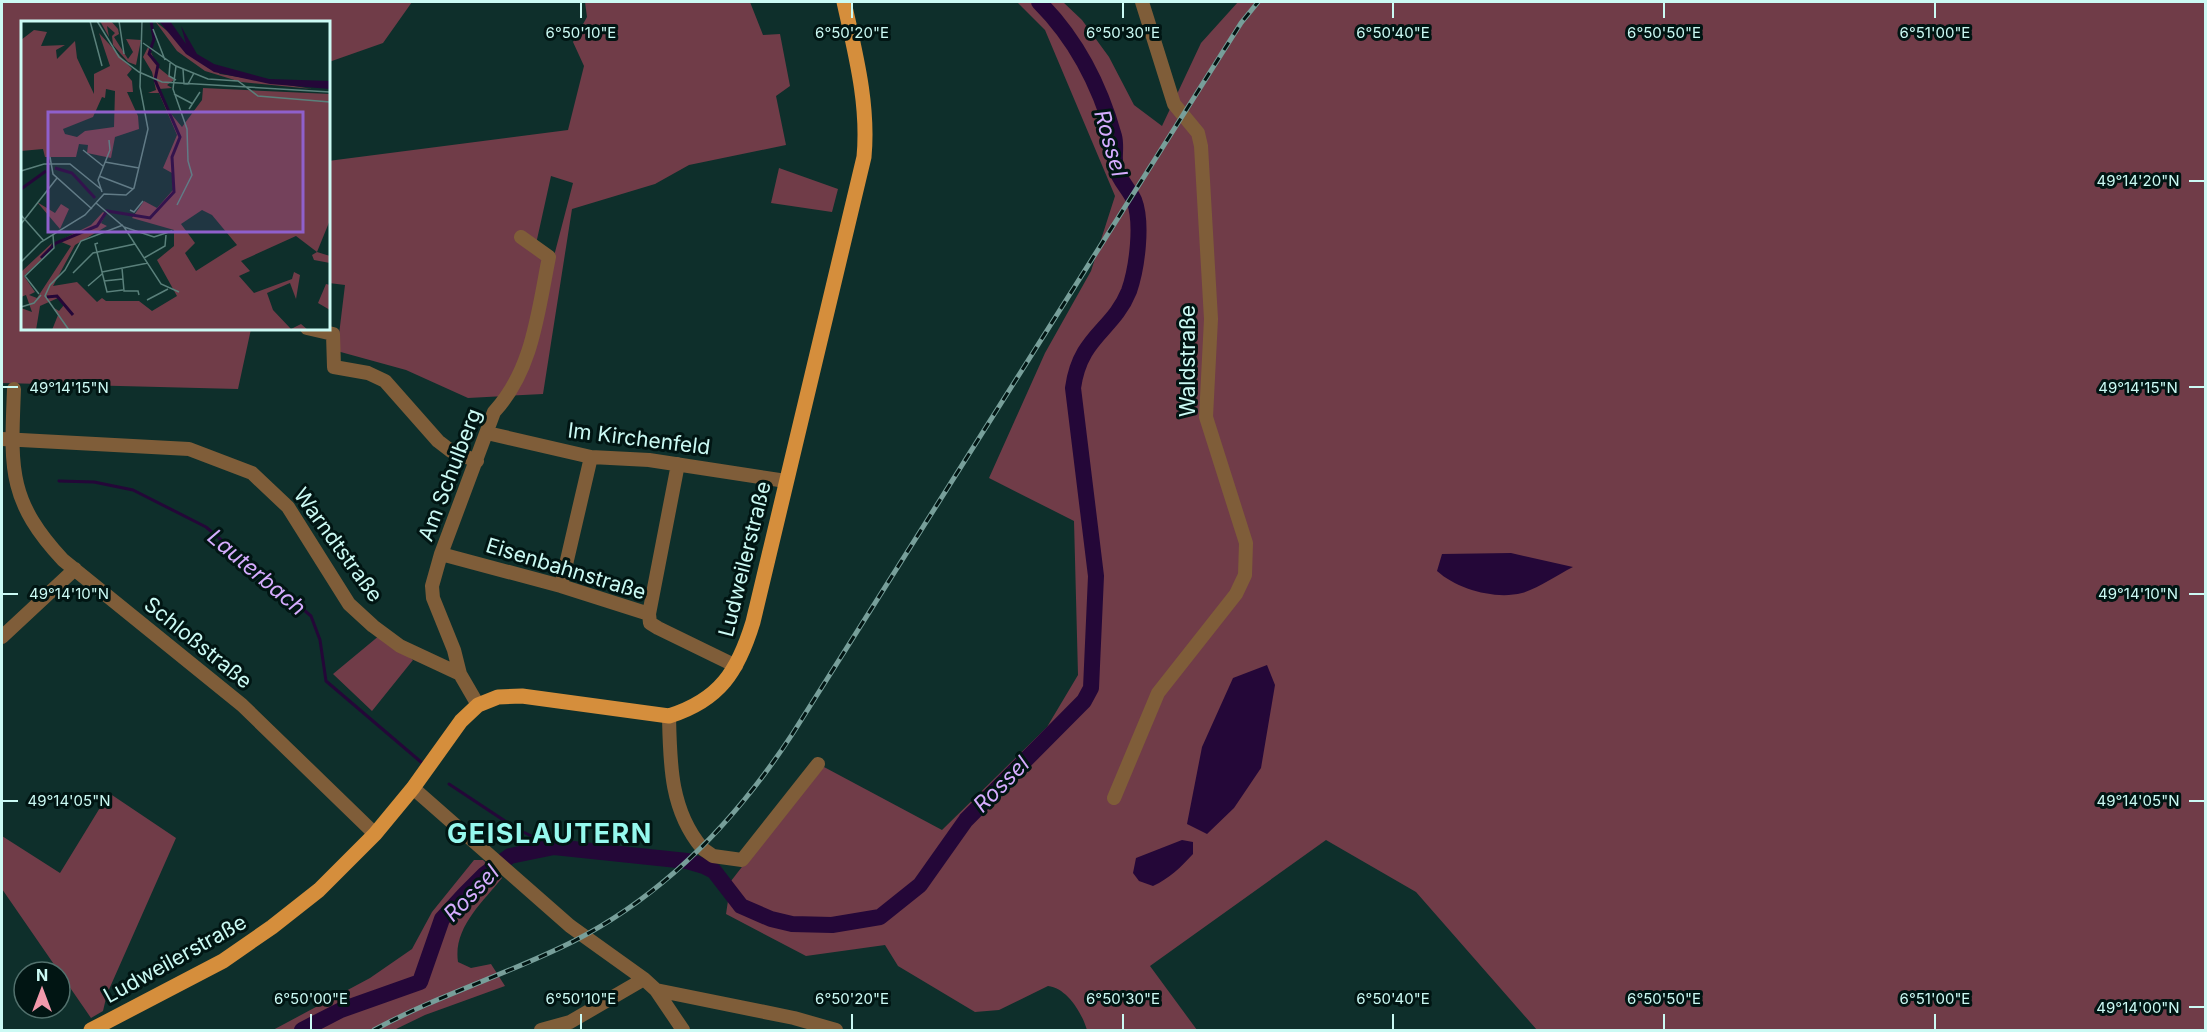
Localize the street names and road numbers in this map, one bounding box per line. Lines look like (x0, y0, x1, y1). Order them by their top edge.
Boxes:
street label: Waldstraße (1175, 305, 1200, 417)
street label: Am Schulberg (413, 405, 486, 545)
street label: Im Kirchenfeld (566, 417, 712, 460)
street label: Ludweilerstraße (713, 479, 776, 639)
street label: Warndtstraße (289, 483, 388, 607)
street label: Eisenbahnstraße (483, 532, 649, 605)
street label: Schloßstraße (139, 592, 257, 694)
street label: Ludweilerstraße (99, 909, 251, 1008)

